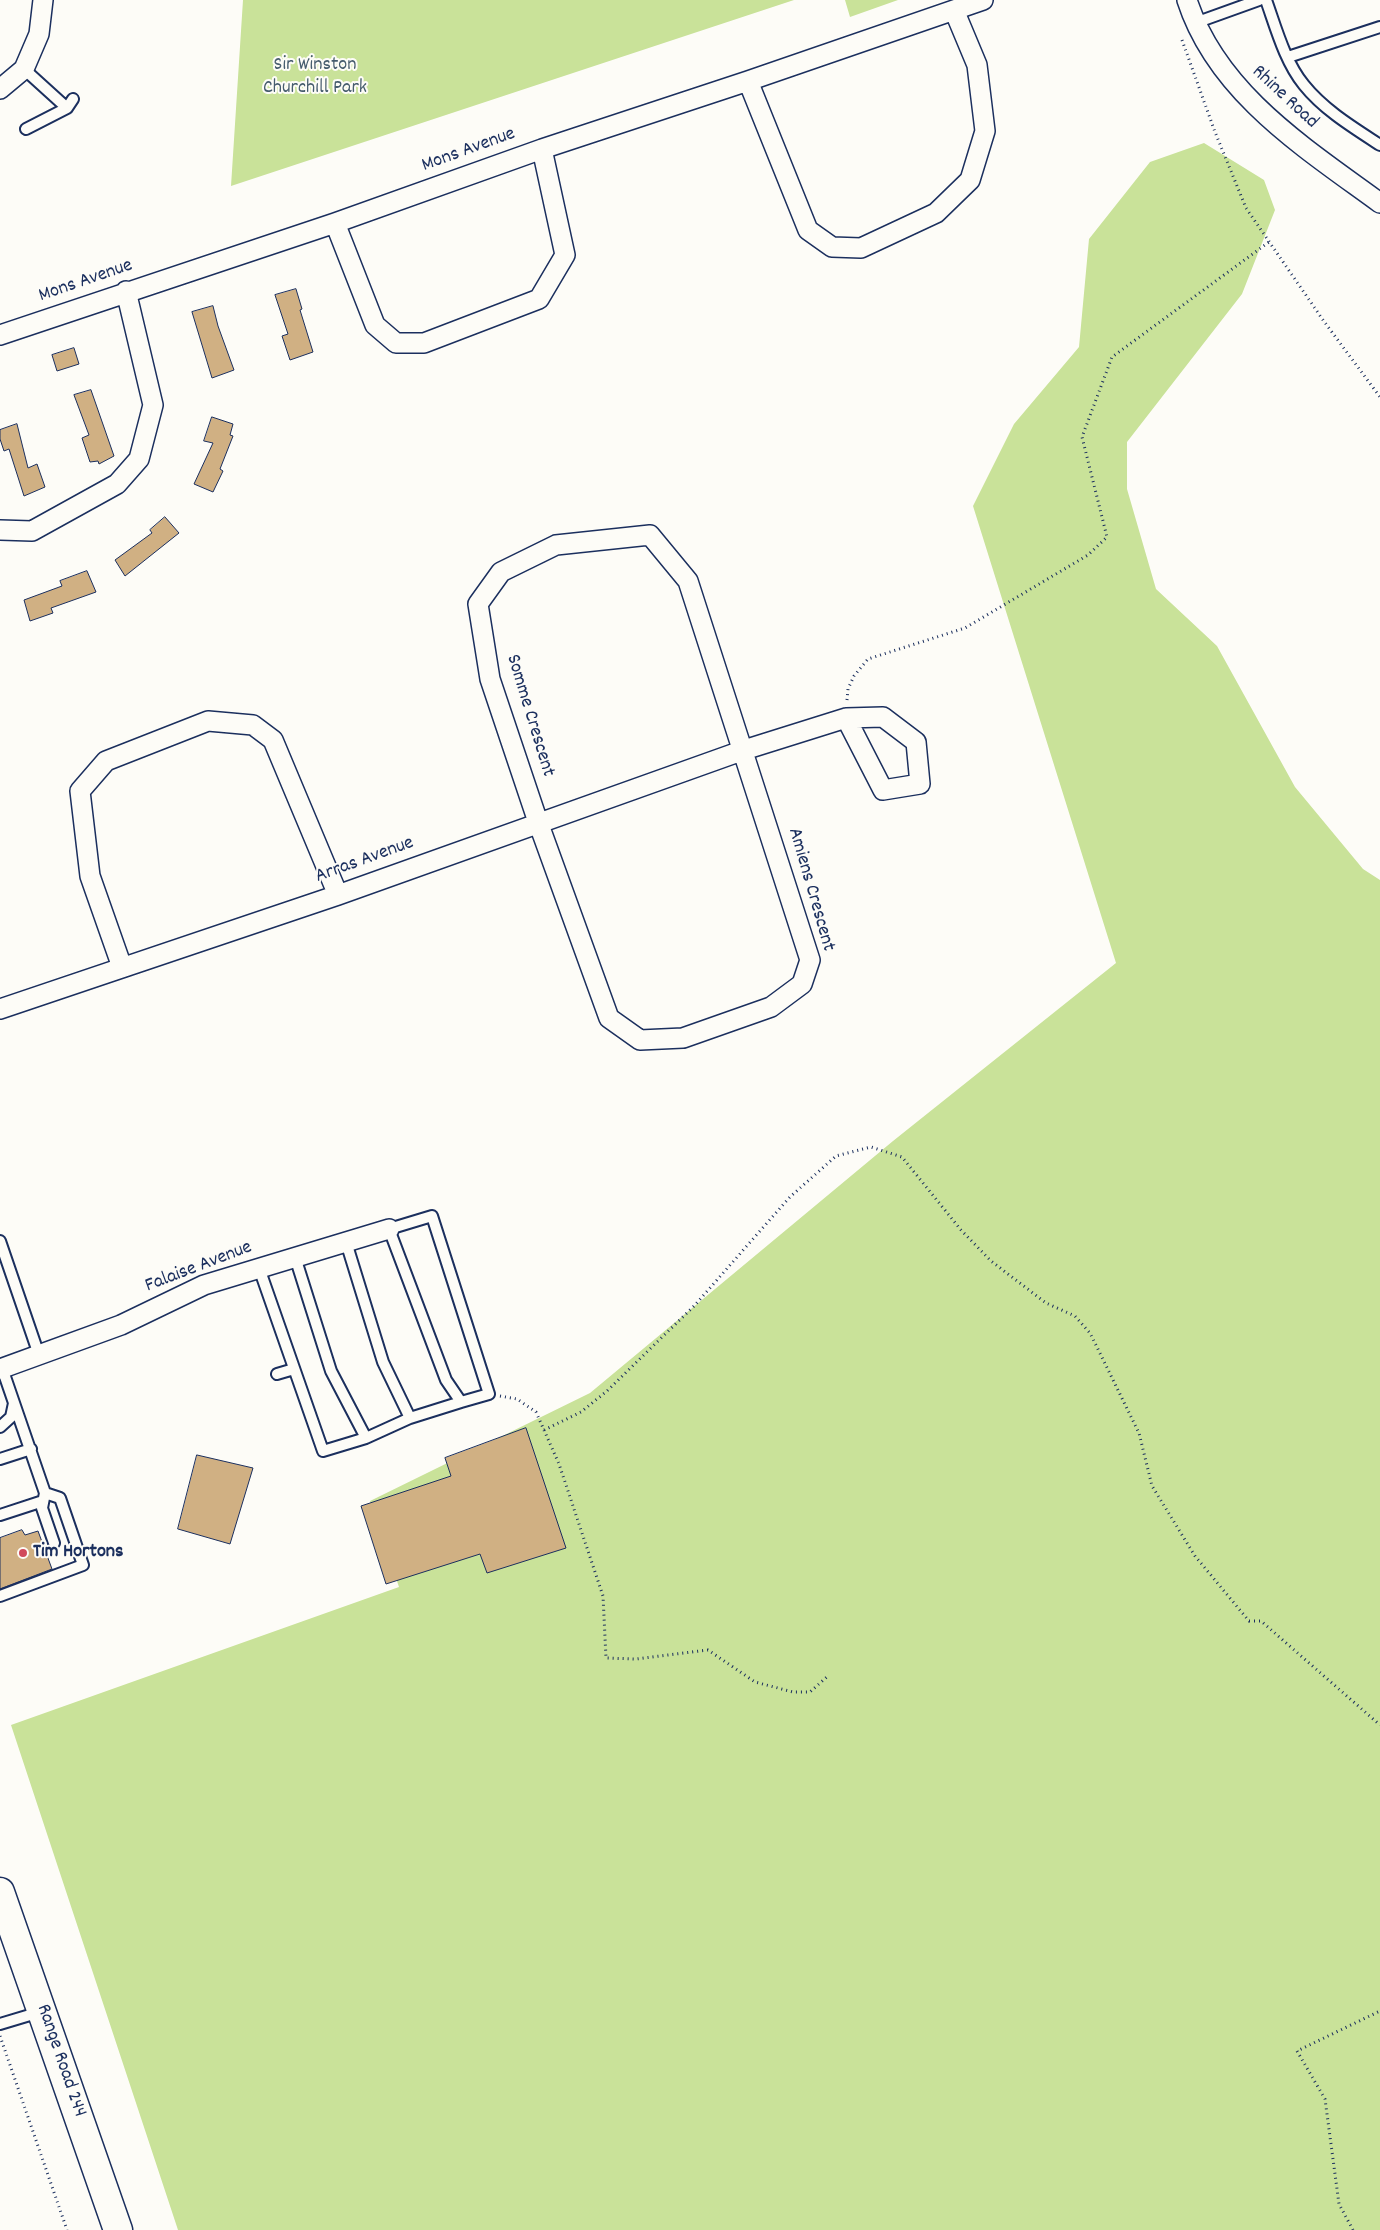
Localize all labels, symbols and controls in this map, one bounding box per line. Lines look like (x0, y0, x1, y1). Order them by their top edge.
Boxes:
park label: Sir Winston Churchill Park (263, 54, 367, 101)
street label: Rhine Road (1246, 61, 1322, 135)
street label: Mons Avenue (419, 123, 519, 179)
street label: Mons Avenue (36, 255, 136, 309)
street label: Somme Crescent (499, 652, 559, 780)
street label: Amiens Crescent (781, 825, 839, 955)
street label: Arras Avenue (313, 832, 417, 890)
street label: Falaise Avenue (142, 1237, 256, 1299)
place label: Tim Hortons (33, 1541, 123, 1565)
marker: Tim Hortons (17, 1547, 29, 1559)
street label: Range Road 244 (29, 2001, 91, 2121)

